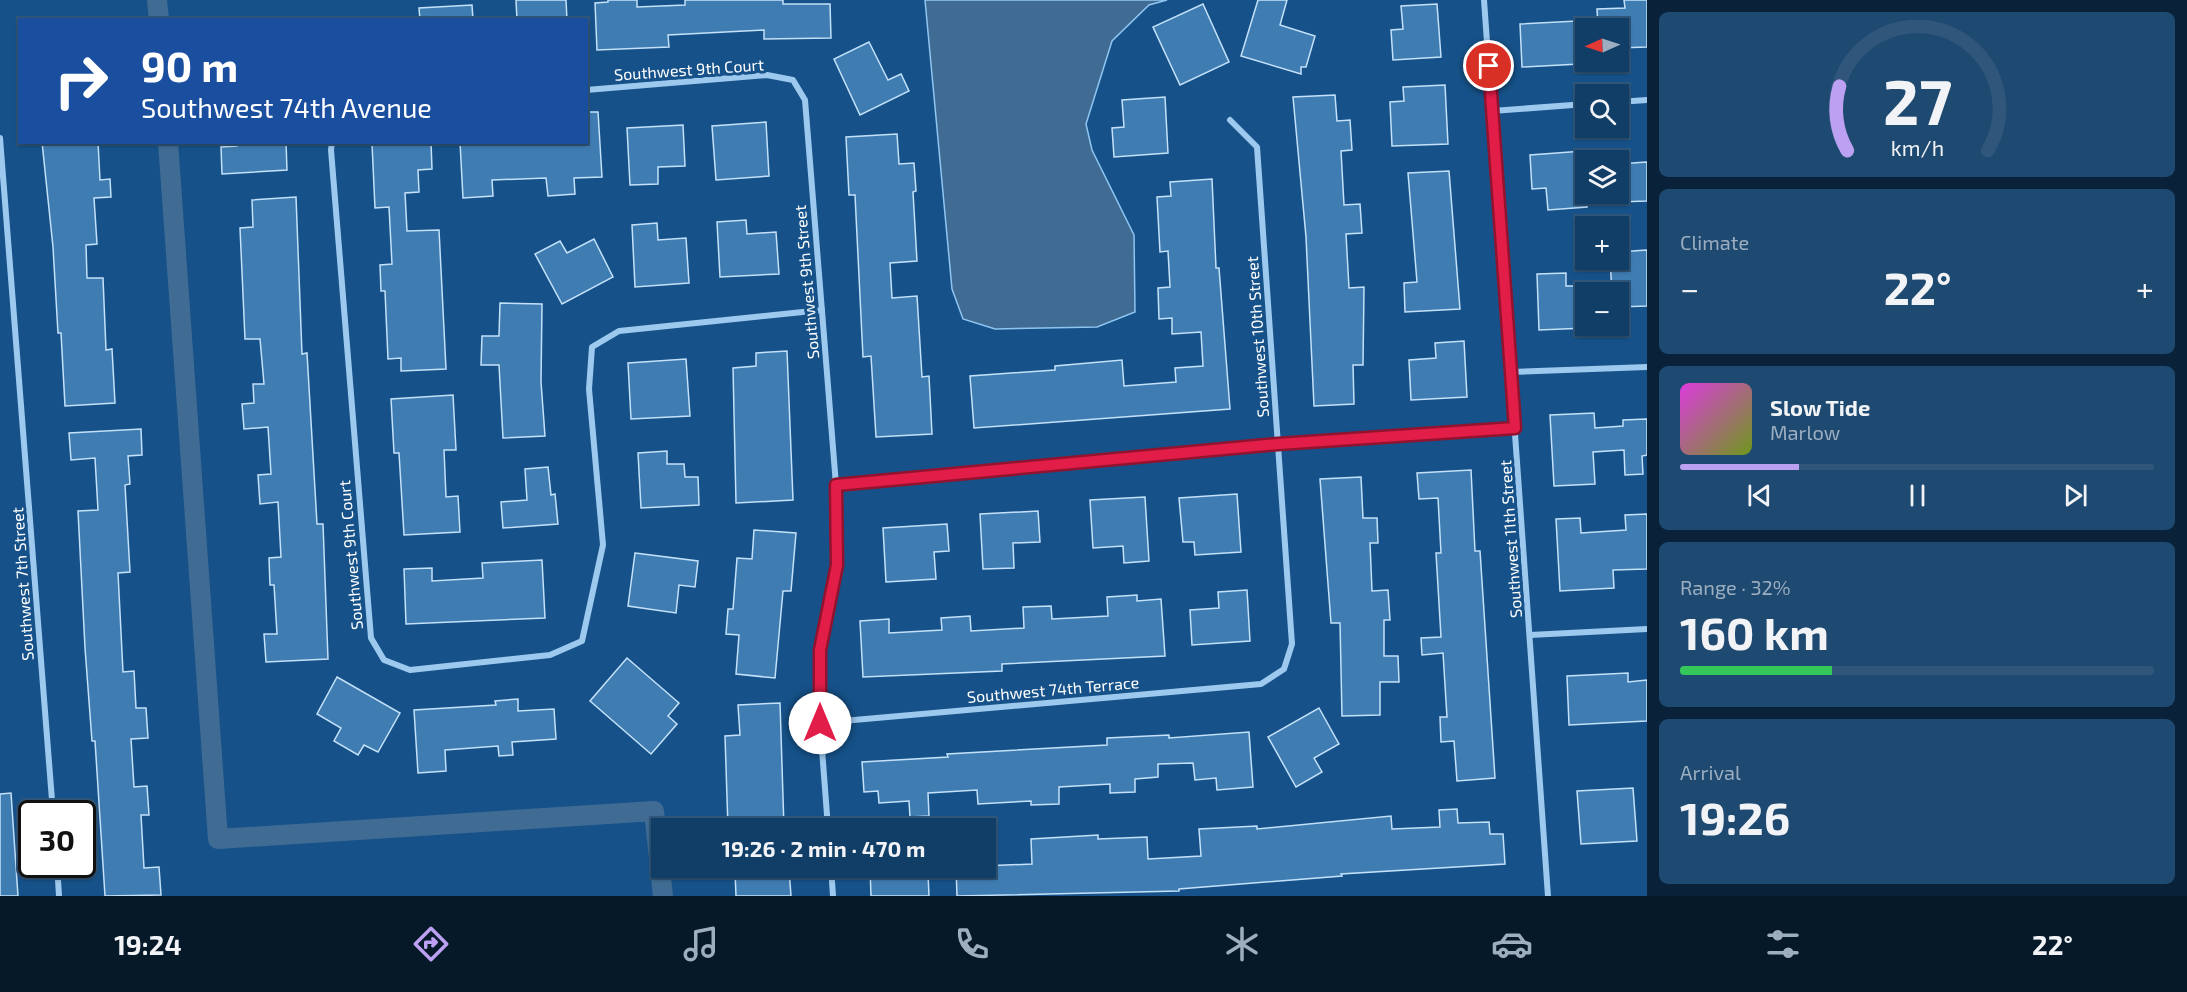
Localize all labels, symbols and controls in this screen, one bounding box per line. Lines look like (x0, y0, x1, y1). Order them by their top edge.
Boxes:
north arrow (1575, 18, 1629, 72)
map controls (1575, 18, 1629, 336)
text: 90 m (141, 40, 238, 90)
pin (1463, 40, 1514, 91)
icon: right (42, 42, 120, 120)
icon: arrive (1472, 49, 1505, 82)
street label: Southwest 9th Court (613, 54, 765, 84)
text: 27 (1882, 64, 1952, 139)
button: search (1575, 84, 1629, 138)
text: Southwest 74th Avenue (141, 91, 432, 123)
text: km/h (1890, 136, 1944, 161)
button: layers (1575, 150, 1629, 204)
street label: Southwest 9th Street (790, 204, 822, 360)
button: + (1575, 216, 1629, 270)
text: Climate (1680, 230, 1749, 254)
street label: Southwest 10th Street (1242, 256, 1272, 418)
text: 22° (1884, 260, 1951, 314)
text: − (1680, 268, 1699, 308)
text: + (2136, 268, 2154, 308)
button: − (1575, 282, 1629, 336)
text: Slow Tide (1770, 394, 1870, 420)
text: Marlow (1770, 420, 1840, 444)
street label: Southwest 11th Street (1495, 459, 1525, 619)
street label: Southwest 9th Court (334, 479, 366, 631)
icon: previous (1743, 479, 1776, 512)
icon: pause (1901, 479, 1934, 512)
icon: next (2059, 479, 2092, 512)
street label: Southwest 7th Street (7, 507, 37, 661)
text: Range · 32% (1680, 575, 1791, 599)
text: 160 km (1680, 605, 1829, 659)
street label: Southwest 74th Terrace (966, 672, 1140, 706)
position arrow (788, 691, 852, 755)
text: Arrival (1680, 760, 1741, 784)
text: 19:26 (1680, 790, 1790, 844)
speed limit sign: 30 (18, 800, 96, 878)
text: 19:26 · 2 min · 470 m (722, 835, 925, 861)
icon: directions (410, 923, 452, 965)
icon: music (680, 923, 722, 965)
icon: phone (951, 923, 993, 965)
icon: climate (1221, 923, 1263, 965)
icon: car (1491, 923, 1533, 965)
icon: filters (1762, 923, 1804, 965)
text: 19:24 (114, 928, 182, 960)
text: 22° (2032, 928, 2073, 960)

